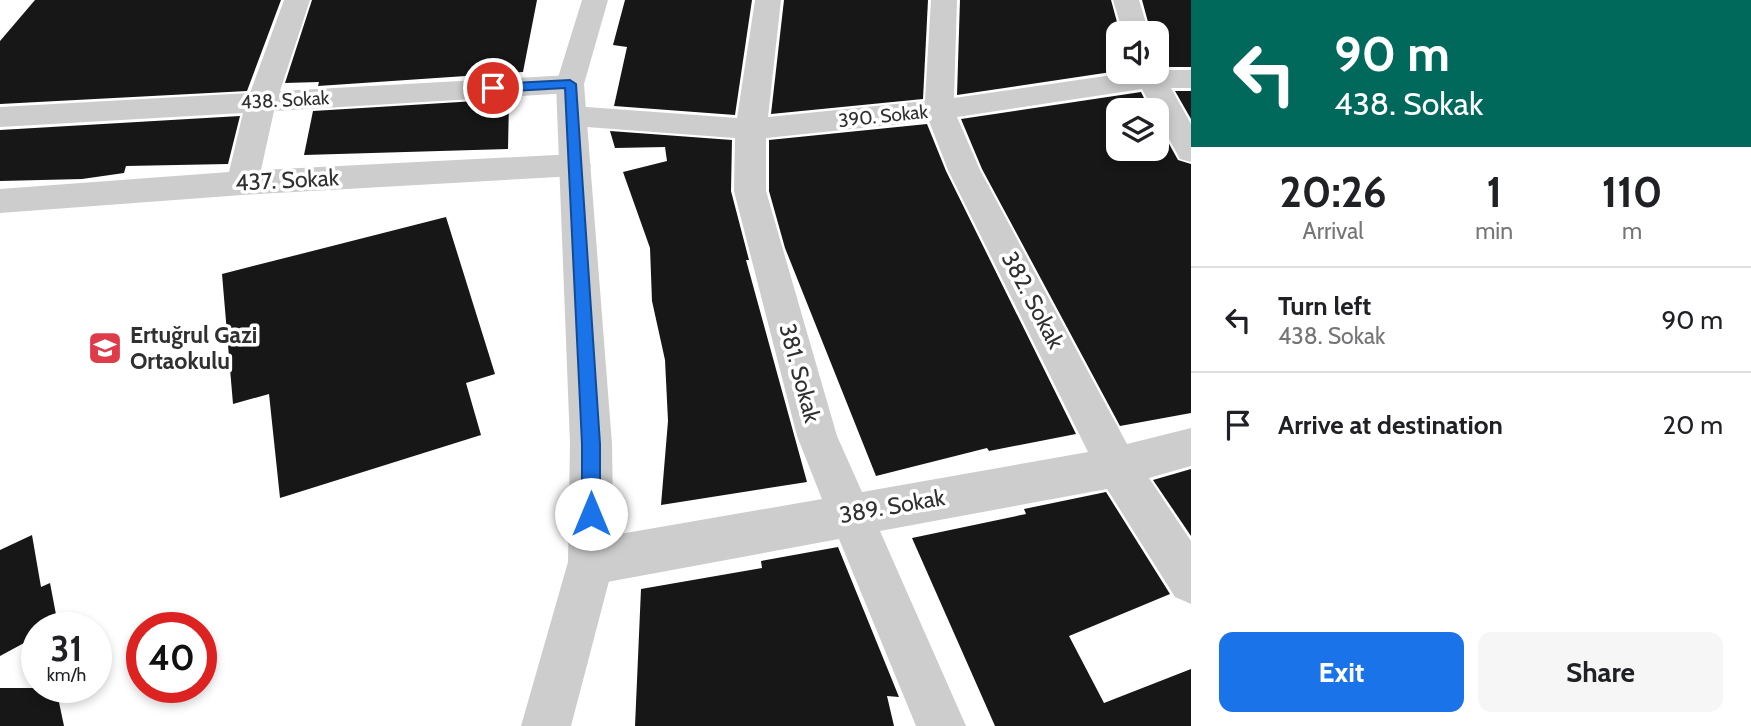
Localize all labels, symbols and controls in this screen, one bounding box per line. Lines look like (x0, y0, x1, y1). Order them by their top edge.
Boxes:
map controls (1106, 21, 1169, 161)
button: sound (1106, 21, 1169, 84)
text: 90 m (1334, 24, 1450, 83)
icon: left (1219, 28, 1310, 119)
pin (463, 58, 523, 118)
icon: arrive (474, 69, 512, 107)
text: 438. Sokak (1334, 84, 1483, 123)
street label: 438. Sokak (240, 86, 330, 114)
button: layers (1106, 98, 1169, 161)
street label: 390. Sokak (837, 100, 929, 132)
street label: 437. Sokak (234, 163, 340, 197)
text: 20:26 (1280, 166, 1387, 218)
text: 1 (1486, 166, 1502, 218)
text: 110 (1602, 166, 1662, 218)
text: Arrival (1302, 217, 1364, 245)
text: min (1475, 217, 1513, 245)
text: m (1622, 217, 1642, 245)
street label: 382. Sokak (996, 247, 1071, 354)
text: Turn left (1278, 290, 1371, 322)
icon: left (1219, 301, 1257, 339)
text: 90 m (1661, 304, 1723, 336)
street label: 381. Sokak (773, 320, 827, 426)
place label: Ertuğrul Gazi Ortaokulu (130, 321, 257, 375)
text: 438. Sokak (1278, 322, 1385, 350)
school or university icon: Ertuğrul Gazi Ortaokulu (86, 329, 124, 367)
icon: arrive (1219, 406, 1257, 444)
text: Arrive at destination (1278, 409, 1503, 441)
text: 20 m (1663, 409, 1723, 441)
position arrow (554, 477, 628, 551)
street label: 389. Sokak (837, 483, 948, 529)
speed limit sign: 40 (126, 612, 217, 703)
text: 31 (51, 627, 82, 670)
button: Exit (1219, 632, 1464, 712)
button: Share (1478, 632, 1723, 712)
text: km/h (47, 664, 86, 686)

